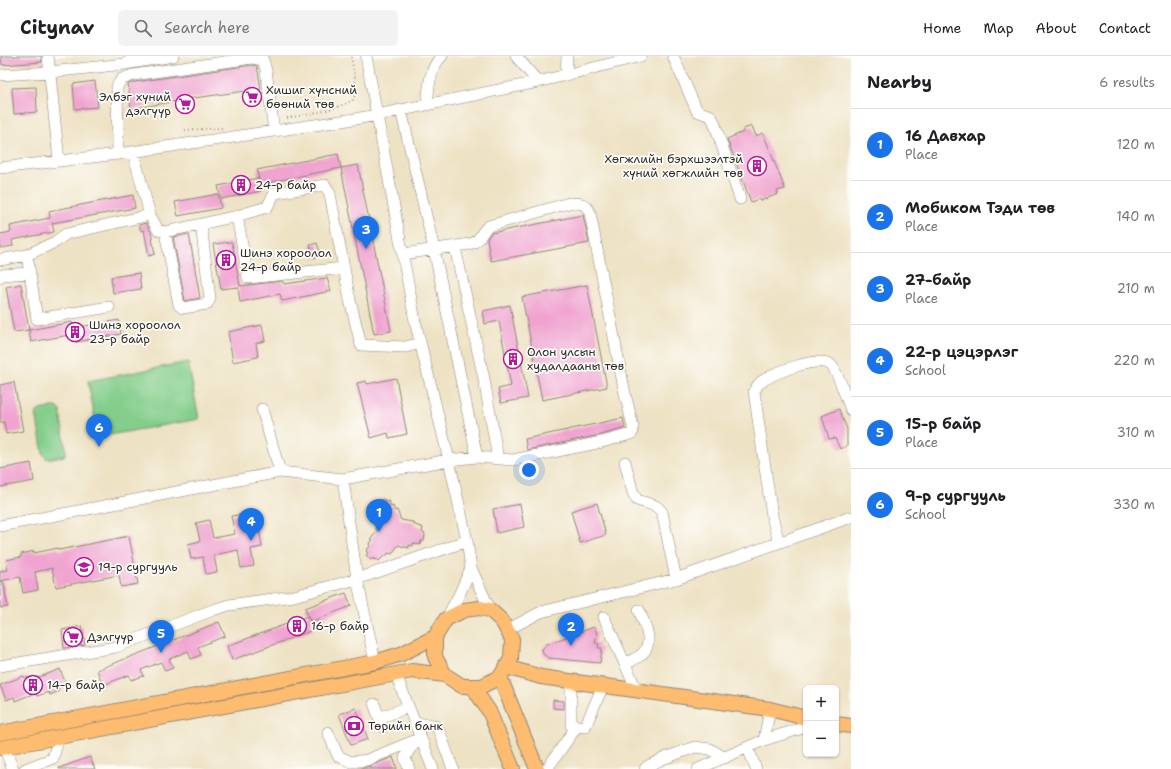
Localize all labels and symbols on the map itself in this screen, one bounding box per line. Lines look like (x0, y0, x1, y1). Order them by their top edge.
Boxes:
place label: Хишиг хүнсний бөөний төв (266, 82, 357, 112)
supermarket icon: Хишиг хүнсний бөөний төв (241, 86, 263, 108)
place label: Элбэг хүний дэлгүүр (99, 89, 171, 119)
supermarket icon: Элбэг хүний дэлгүүр (174, 93, 196, 115)
place label: Хөгжлийн бэрхшээлтэй хүний хөгжлийн төв (604, 151, 743, 181)
building icon: Хөгжлийн бэрхшээлтэй хүний хөгжлийн төв (746, 155, 768, 177)
building icon: 24-р байр (230, 174, 252, 196)
place label: 24-р байр (255, 177, 316, 193)
pin: 3 (353, 216, 379, 249)
place label: Шинэ хороолол 24-р байр (240, 245, 332, 275)
building icon: Шинэ хороолол 24-р байр (215, 249, 237, 271)
place label: Шинэ хороолол 23-р байр (89, 317, 181, 347)
building icon: Шинэ хороолол 23-р байр (64, 321, 86, 343)
place label: Олон улсын худалдааны төв (527, 344, 624, 374)
building icon: Олон улсын худалдааны төв (502, 348, 524, 370)
pin: 6 (86, 414, 112, 447)
your location (519, 460, 539, 480)
pin: 1 (366, 499, 392, 532)
pin: 4 (238, 508, 264, 541)
school or university icon: 19-р сургууль (73, 556, 95, 578)
place label: 19-р сургууль (98, 559, 178, 575)
pin: 2 (558, 613, 584, 646)
building icon: 16-р байр (286, 615, 308, 637)
place label: 16-р байр (311, 618, 369, 634)
pin: 5 (148, 620, 174, 653)
supermarket icon: Дэлгүүр (62, 626, 84, 648)
place label: Дэлгүүр (87, 629, 134, 645)
building icon: 14-р байр (22, 674, 44, 696)
place label: 14-р байр (47, 677, 105, 693)
bank icon: Төрийн банк (343, 715, 365, 737)
place label: Төрийн банк (368, 718, 444, 734)

